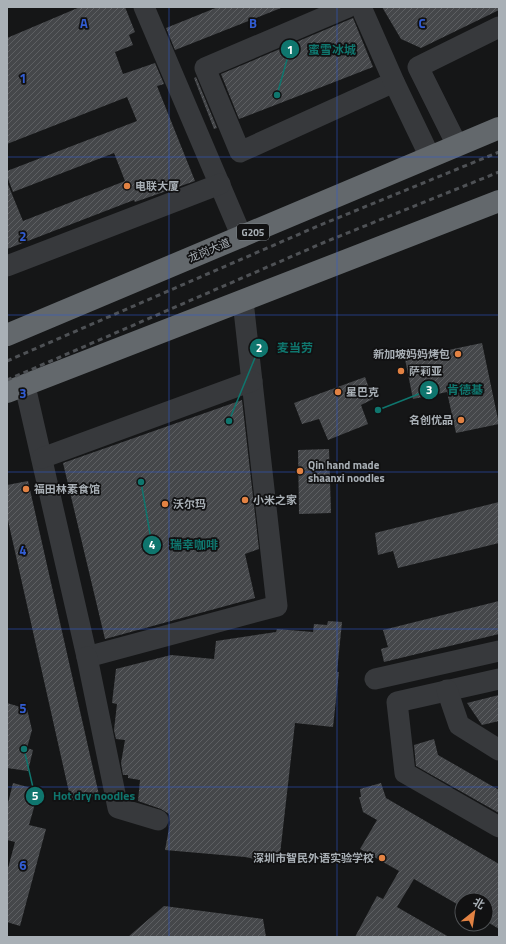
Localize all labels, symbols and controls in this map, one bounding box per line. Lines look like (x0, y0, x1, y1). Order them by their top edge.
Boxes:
text: A (80, 13, 88, 33)
text: B (249, 13, 257, 33)
text: C (418, 13, 426, 33)
callout: 蜜雪冰城 (280, 37, 364, 61)
text: 1 (287, 40, 293, 59)
text: 蜜雪冰城 (308, 40, 356, 59)
text: 1 (19, 68, 27, 88)
place label: 电联大厦 (135, 178, 179, 194)
marker: 电联大厦 (122, 181, 132, 191)
road number: G205 (237, 224, 269, 240)
text: 2 (19, 226, 27, 246)
street label: 龙岗大道 (186, 234, 232, 266)
callout: 麦当劳 (249, 336, 321, 360)
text: 2 (256, 338, 262, 357)
text: 麦当劳 (277, 338, 313, 357)
place label: 新加坡妈妈烤包 (373, 346, 450, 362)
marker: 新加坡妈妈烤包 (453, 349, 463, 359)
place label: 萨莉亚 (409, 363, 442, 379)
marker: 萨莉亚 (396, 366, 406, 376)
callout: 肯德基 (419, 378, 491, 402)
text: 3 (426, 380, 432, 399)
text: 肯德基 (447, 380, 483, 399)
text: 3 (19, 383, 27, 403)
place label: 星巴克 (346, 384, 379, 400)
marker: 星巴克 (333, 387, 343, 397)
place label: 名创优品 (409, 412, 453, 428)
marker: 名创优品 (456, 415, 466, 425)
place label: Qin hand made shaanxi noodles (308, 457, 385, 486)
marker: Qin hand made shaanxi noodles (295, 466, 305, 476)
place label: 福田林素食馆 (34, 481, 100, 497)
marker: 福田林素食馆 (21, 484, 31, 494)
place label: 小米之家 (253, 492, 297, 508)
marker: 小米之家 (240, 495, 250, 505)
place label: 沃尔玛 (173, 496, 206, 512)
marker: 沃尔玛 (160, 499, 170, 509)
callout: 瑞幸咖啡 (142, 533, 226, 557)
text: 4 (149, 535, 156, 554)
text: 瑞幸咖啡 (170, 535, 218, 554)
text: 4 (19, 540, 27, 560)
text: 5 (19, 698, 27, 718)
callout: Hot dry noodles (25, 784, 143, 808)
text: 5 (32, 786, 39, 805)
text: Hot dry noodles (53, 786, 135, 805)
place label: 深圳市智民外语实验学校 (253, 850, 374, 866)
marker: 深圳市智民外语实验学校 (377, 853, 387, 863)
text: 6 (19, 855, 27, 875)
north arrow (454, 892, 494, 932)
text: 北 (470, 894, 488, 913)

